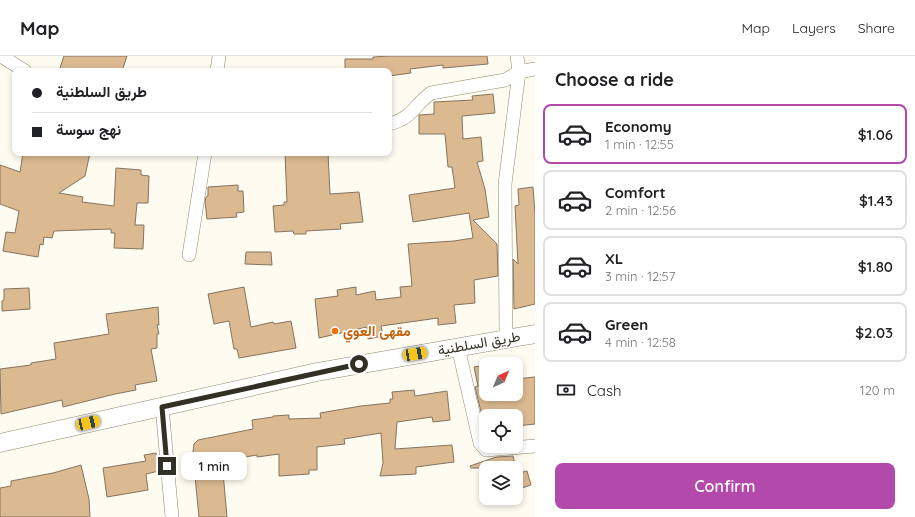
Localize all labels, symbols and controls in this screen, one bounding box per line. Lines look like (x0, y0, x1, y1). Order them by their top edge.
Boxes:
text: Map (20, 16, 59, 40)
text: Map (741, 19, 770, 37)
text: Layers (792, 19, 836, 37)
text: Share (858, 19, 895, 37)
text: Choose a ride (555, 68, 674, 91)
text: طريق السلطنية (56, 82, 147, 101)
icon: car (557, 116, 593, 152)
text: Economy (605, 117, 672, 136)
text: نهج سوسة (56, 120, 121, 139)
text: $1.06 (858, 125, 893, 144)
text: 1 min · 12:55 (605, 136, 674, 152)
icon: car (557, 182, 593, 218)
text: Comfort (605, 183, 666, 202)
text: $1.43 (859, 191, 893, 210)
text: 2 min · 12:56 (605, 202, 676, 218)
icon: car (557, 248, 593, 284)
text: XL (605, 249, 623, 268)
text: $1.80 (858, 257, 893, 276)
text: 3 min · 12:57 (605, 268, 675, 284)
icon: car (557, 314, 593, 350)
text: Green (605, 315, 648, 334)
place label: مقهى العوي (343, 322, 411, 343)
text: $2.03 (855, 323, 893, 342)
marker: مقهى العوي (330, 326, 340, 336)
street label: طريق السلطنية (436, 327, 522, 359)
text: 4 min · 12:58 (605, 334, 676, 350)
car (402, 346, 428, 362)
route start (350, 355, 368, 373)
north arrow (479, 357, 523, 401)
map controls (479, 357, 523, 505)
icon: cash (555, 379, 577, 401)
text: Cash (587, 381, 621, 400)
text: 120 m (860, 382, 895, 398)
button: locate (479, 409, 523, 453)
car (75, 414, 101, 432)
callout: 1 min (181, 452, 247, 480)
route end (158, 457, 176, 475)
text: 1 min (198, 458, 230, 474)
button: layers (479, 461, 523, 505)
button: Confirm (555, 463, 895, 509)

